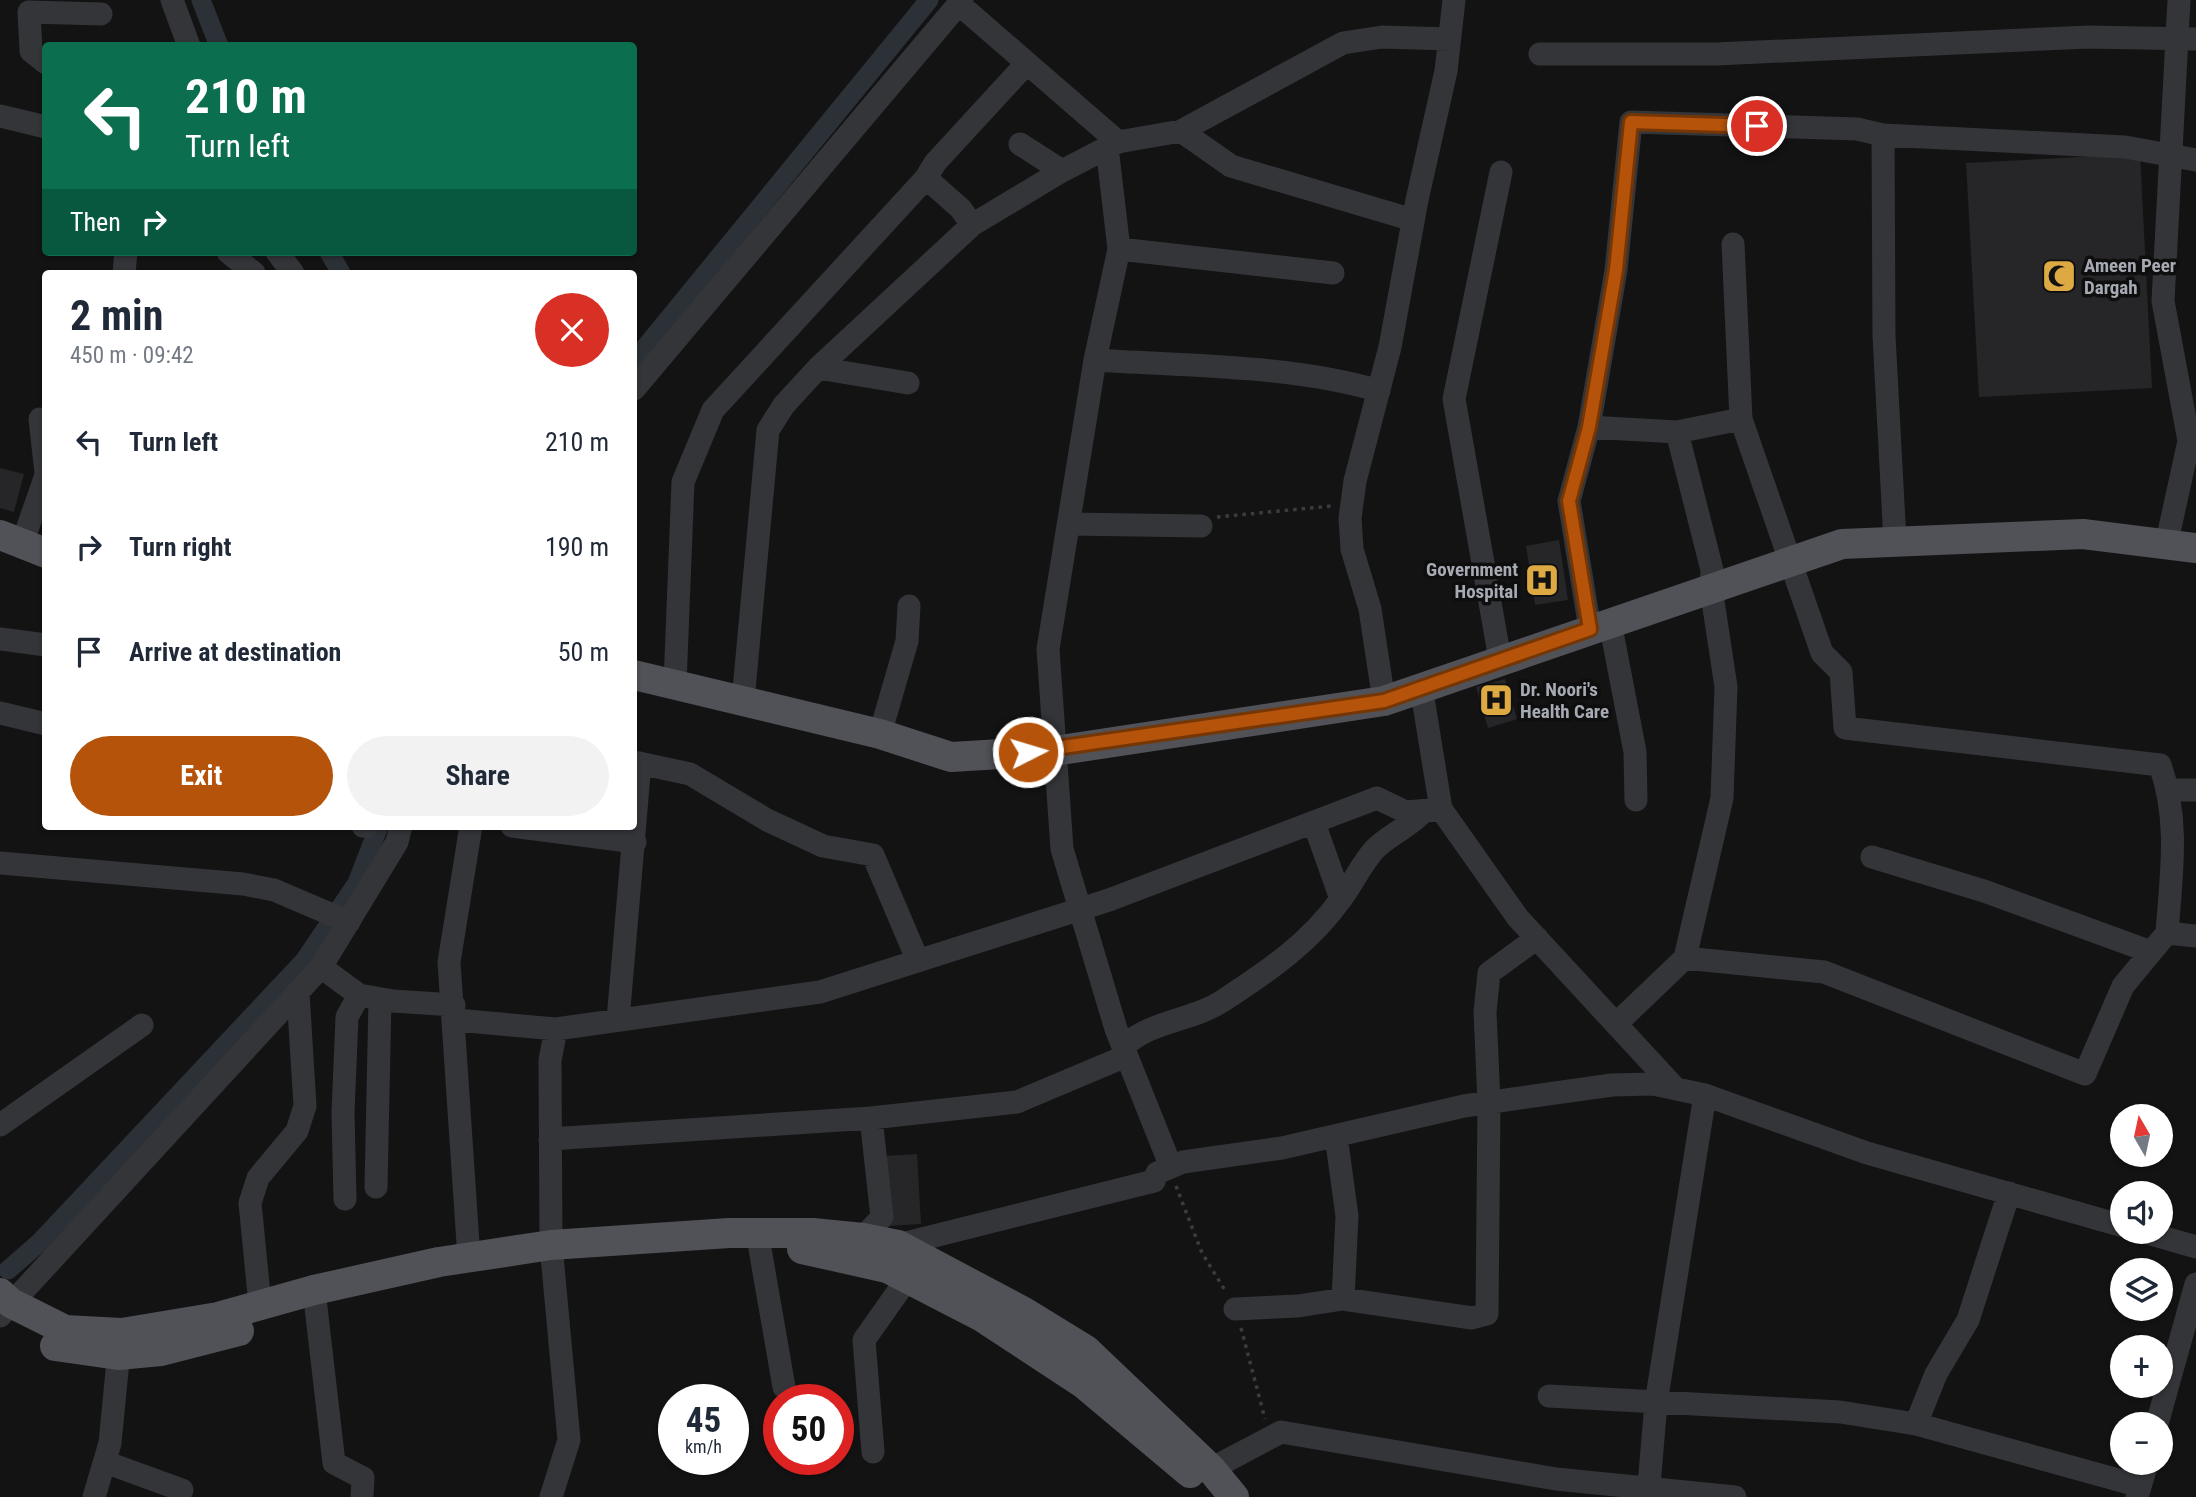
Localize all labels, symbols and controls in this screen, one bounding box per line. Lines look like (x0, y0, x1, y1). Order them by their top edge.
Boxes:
text: 210 m (185, 68, 307, 125)
icon: left (70, 70, 161, 161)
pin (1727, 96, 1787, 156)
icon: arrive (1738, 107, 1776, 145)
text: Turn left (185, 127, 290, 165)
icon: right (135, 203, 173, 241)
text: Then (70, 207, 121, 237)
place label: Ameen Peer Dargah (2084, 254, 2176, 299)
mosque icon: Ameen Peer Dargah (2040, 257, 2078, 295)
text: 2 min (70, 291, 163, 340)
button: close (535, 293, 609, 367)
text: 450 m · 09:42 (70, 342, 194, 369)
icon: left (70, 423, 108, 461)
text: Turn left (129, 427, 218, 457)
text: 210 m (545, 427, 609, 457)
icon: right (70, 528, 108, 566)
text: Turn right (129, 532, 231, 562)
text: 190 m (545, 532, 609, 562)
place label: Government Hospital (1426, 558, 1518, 603)
hospital icon: Government Hospital (1523, 561, 1561, 599)
icon: arrive (70, 633, 108, 671)
text: Arrive at destination (129, 637, 341, 667)
text: 50 m (558, 637, 609, 667)
place label: Dr. Noori's Health Care (1520, 678, 1609, 723)
hospital icon: Dr. Noori's Health Care (1477, 681, 1515, 719)
position arrow (991, 715, 1065, 789)
button: Exit (70, 736, 333, 816)
button: Share (347, 736, 609, 816)
north arrow (2110, 1104, 2174, 1167)
map controls (2110, 1104, 2173, 1475)
button: sound (2110, 1181, 2173, 1244)
button: layers (2110, 1258, 2173, 1321)
button: + (2110, 1335, 2173, 1398)
speed limit sign: 50 (763, 1384, 854, 1475)
text: 45 (686, 1400, 721, 1441)
button: − (2110, 1412, 2173, 1475)
text: km/h (685, 1436, 722, 1457)

